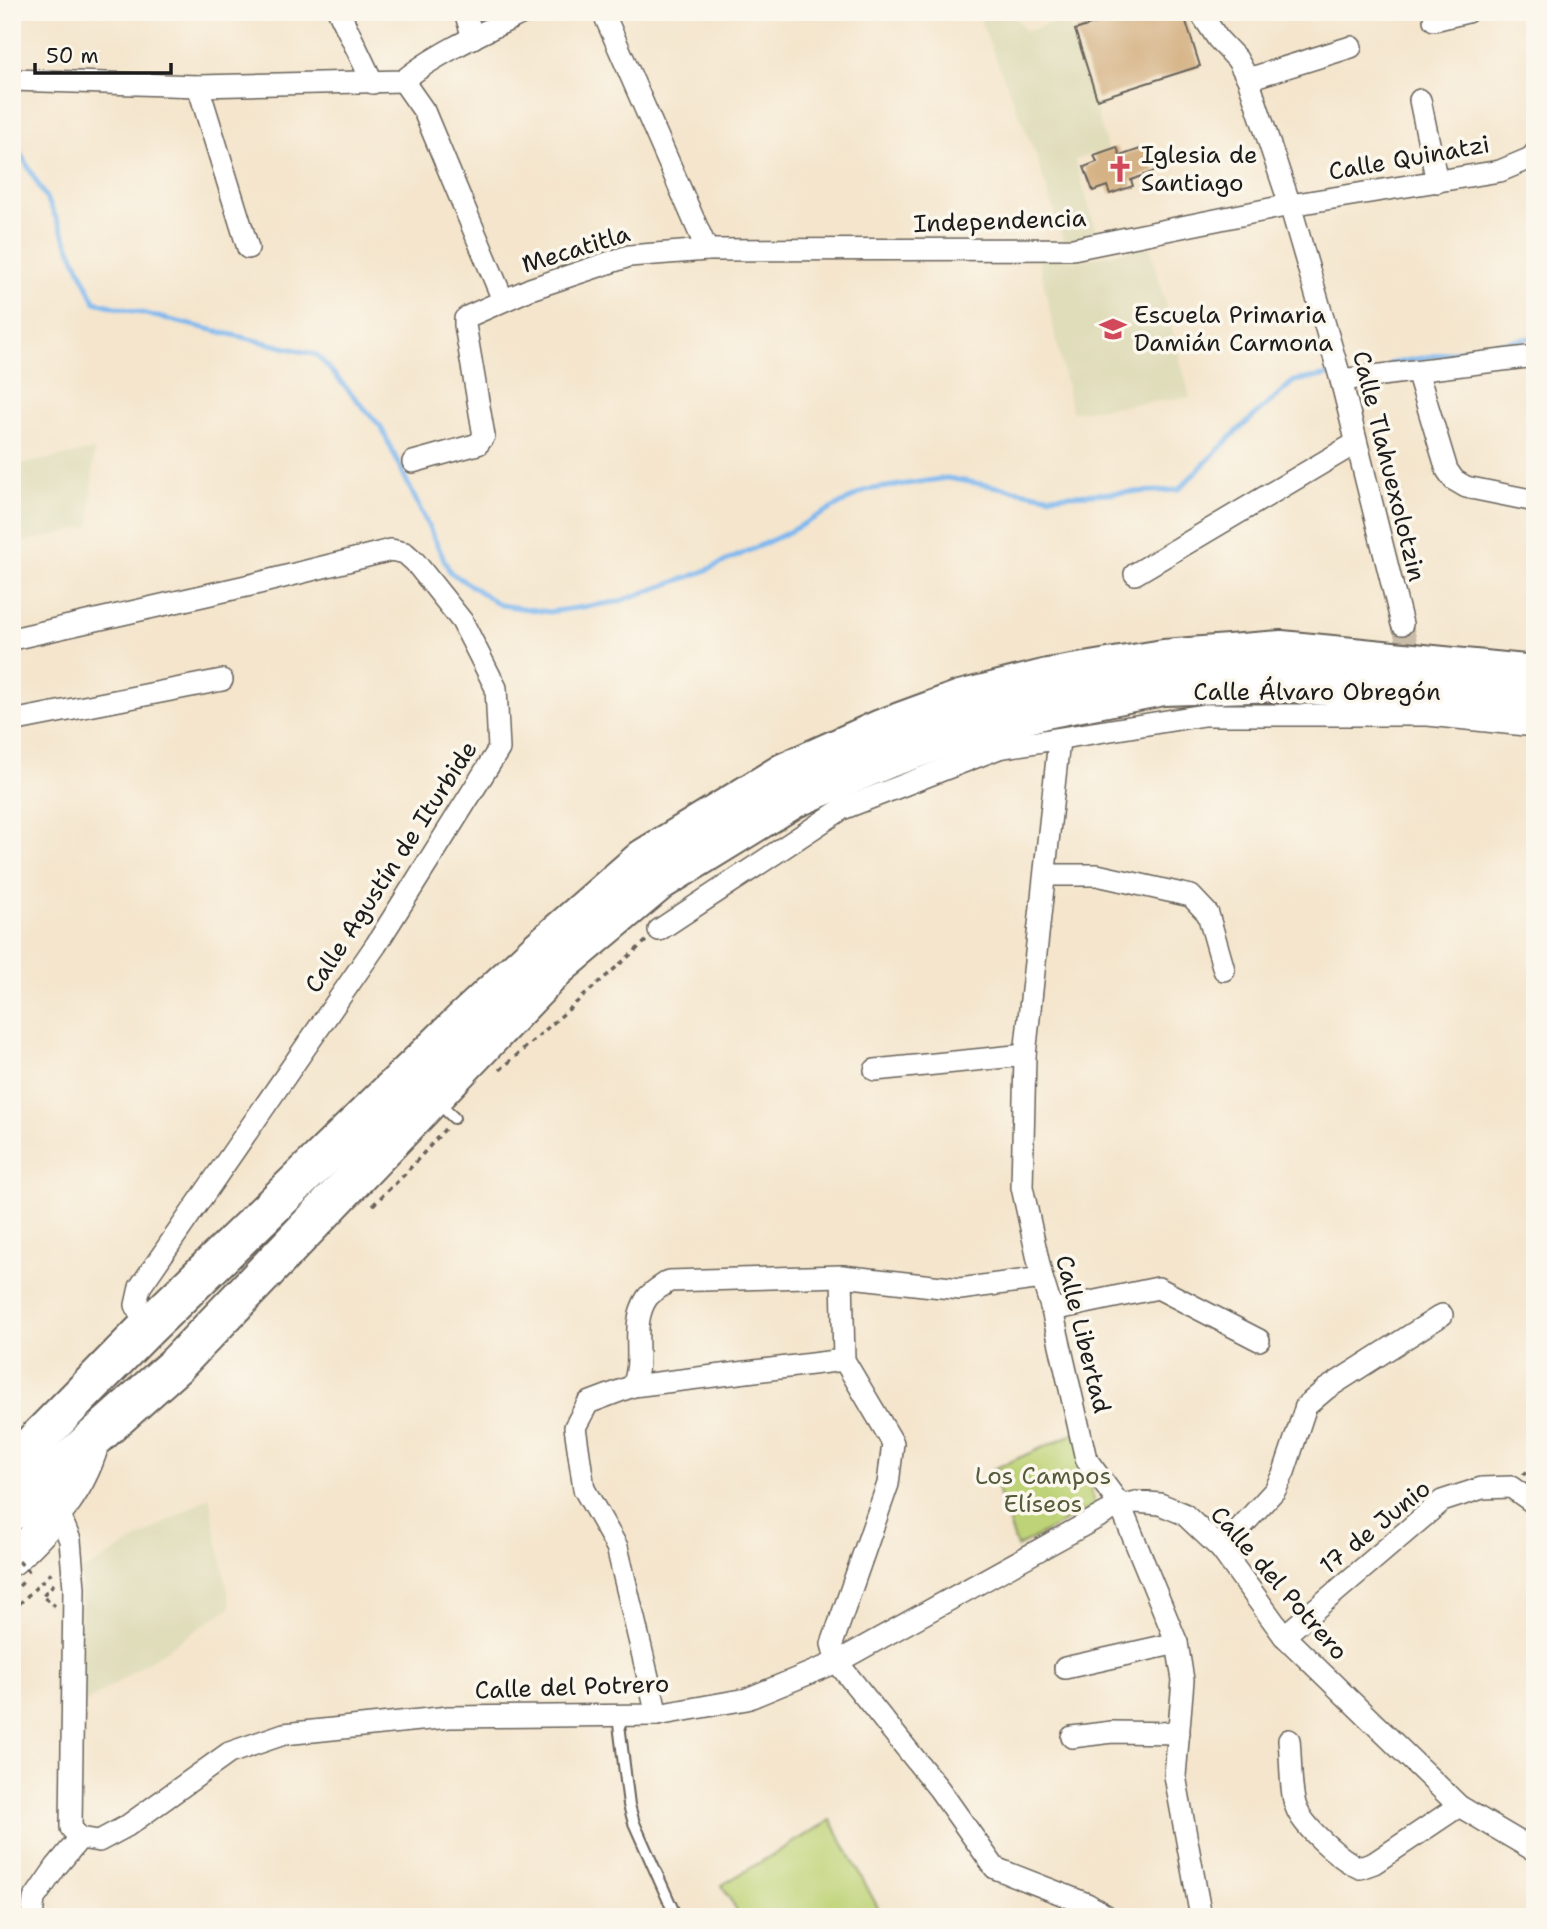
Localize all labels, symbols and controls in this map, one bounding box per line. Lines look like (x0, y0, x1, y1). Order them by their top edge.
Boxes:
scale bar (35, 32, 172, 76)
text: 50 m (46, 42, 99, 70)
street label: Calle Quinatzi (1326, 128, 1492, 188)
place label: Iglesia de Santiago (1141, 139, 1258, 199)
church icon: Iglesia de Santiago (1105, 154, 1135, 184)
street label: Independencia (913, 202, 1087, 240)
street label: Mecatitla (518, 217, 634, 281)
place label: Escuela Primaria Damián Carmona (1134, 299, 1333, 359)
school or university icon: Escuela Primaria Damián Carmona (1098, 314, 1128, 344)
street label: Calle Tlahuexolotzin (1345, 347, 1433, 585)
street label: Calle Álvaro Obregón (1193, 676, 1441, 708)
street label: Calle Agustín de Iturbide (297, 735, 485, 999)
street label: Calle Libertad (1048, 1252, 1118, 1416)
park label: Los Campos Elíseos (975, 1460, 1111, 1520)
street label: 17 de Junio (1313, 1472, 1437, 1582)
street label: Calle del Potrero (1203, 1499, 1355, 1667)
street label: Calle del Potrero (474, 1668, 670, 1706)

